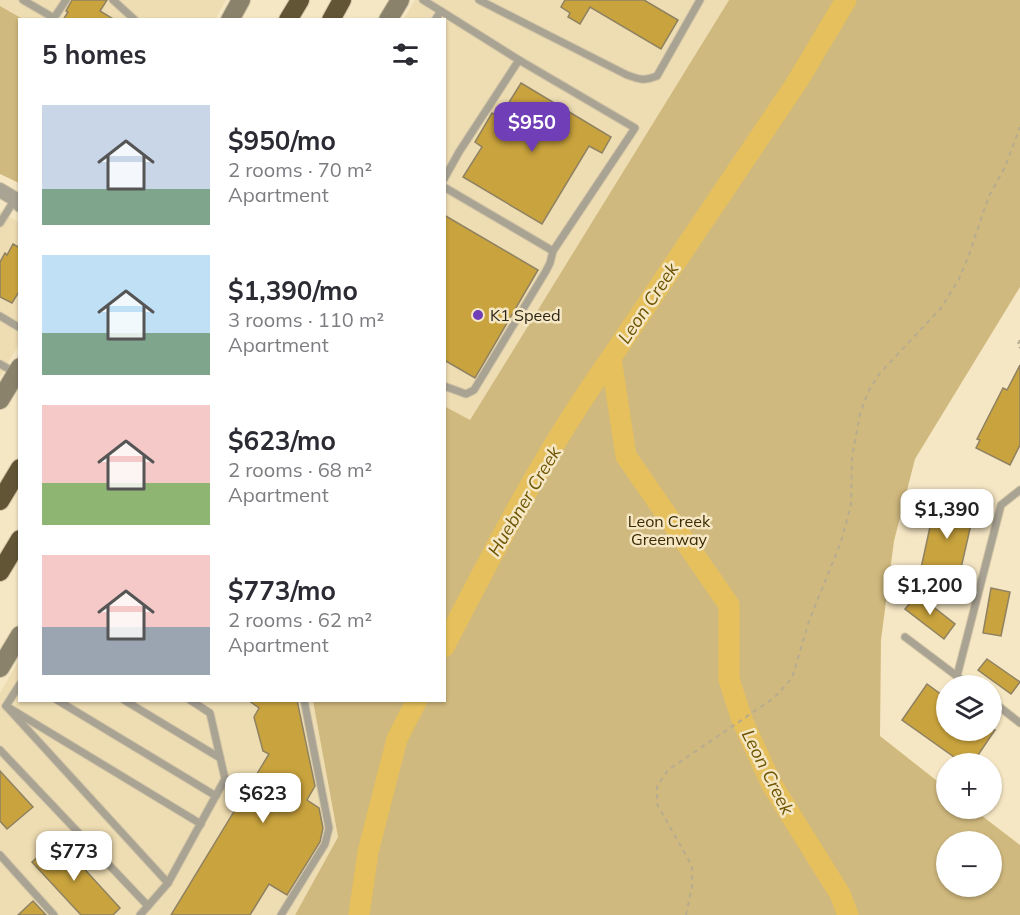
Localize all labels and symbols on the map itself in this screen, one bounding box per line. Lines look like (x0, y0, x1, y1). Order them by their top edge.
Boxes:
pin: $950 (496, 102, 568, 153)
water label: Leon Creek (613, 258, 684, 348)
place label: K1 Speed (490, 305, 561, 325)
marker: K1 Speed (471, 308, 485, 322)
water label: Huebner Creek (482, 441, 566, 560)
pin: $1,390 (898, 489, 996, 540)
park label: Leon Creek Greenway (628, 511, 711, 549)
pin: $1,200 (881, 565, 979, 616)
water label: Leon Creek (737, 726, 800, 819)
pin: $623 (227, 773, 299, 824)
pin: $773 (38, 831, 110, 882)

